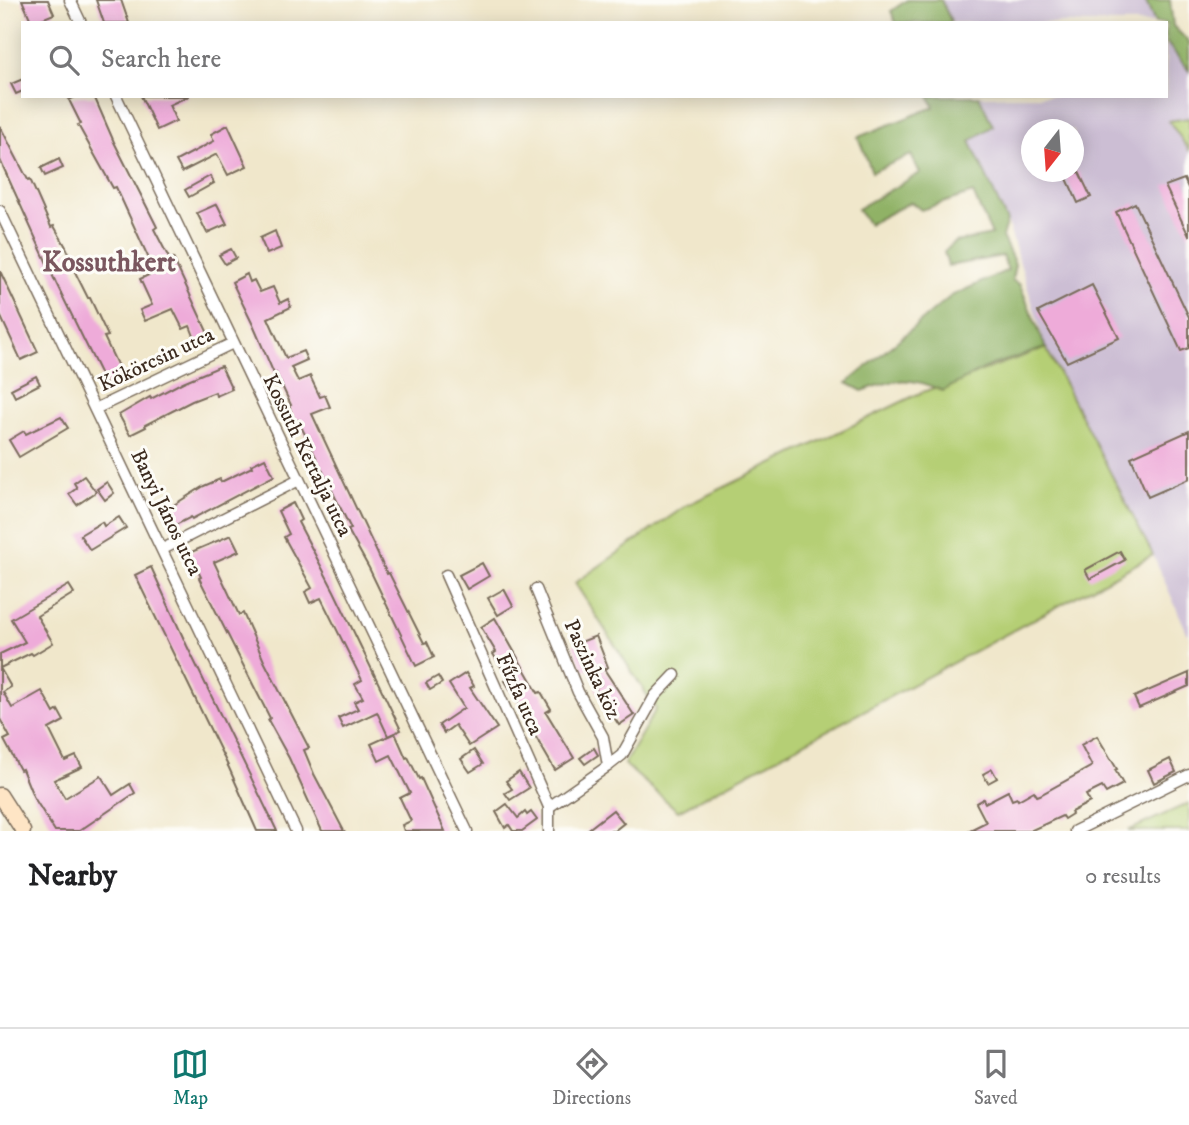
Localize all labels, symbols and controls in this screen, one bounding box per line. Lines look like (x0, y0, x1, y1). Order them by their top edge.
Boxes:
search box (21, 21, 1168, 98)
icon: search (45, 41, 83, 79)
text: Search here (101, 43, 221, 76)
north arrow (1021, 119, 1084, 182)
district label: Kossuthkert (42, 245, 176, 280)
street label: Kökörcsin utca (94, 322, 218, 398)
street label: Kossuth Kertalja utca (257, 370, 358, 541)
street label: Banyi János utca (124, 445, 208, 580)
street label: Paszinka köz (558, 615, 626, 723)
street label: Fűzfa utca (490, 650, 549, 739)
text: Nearby (28, 858, 117, 895)
text: 0 results (1085, 862, 1161, 891)
tab: Map (171, 1045, 209, 1110)
tab: Directions (552, 1045, 631, 1110)
tab: Saved (974, 1045, 1018, 1110)

